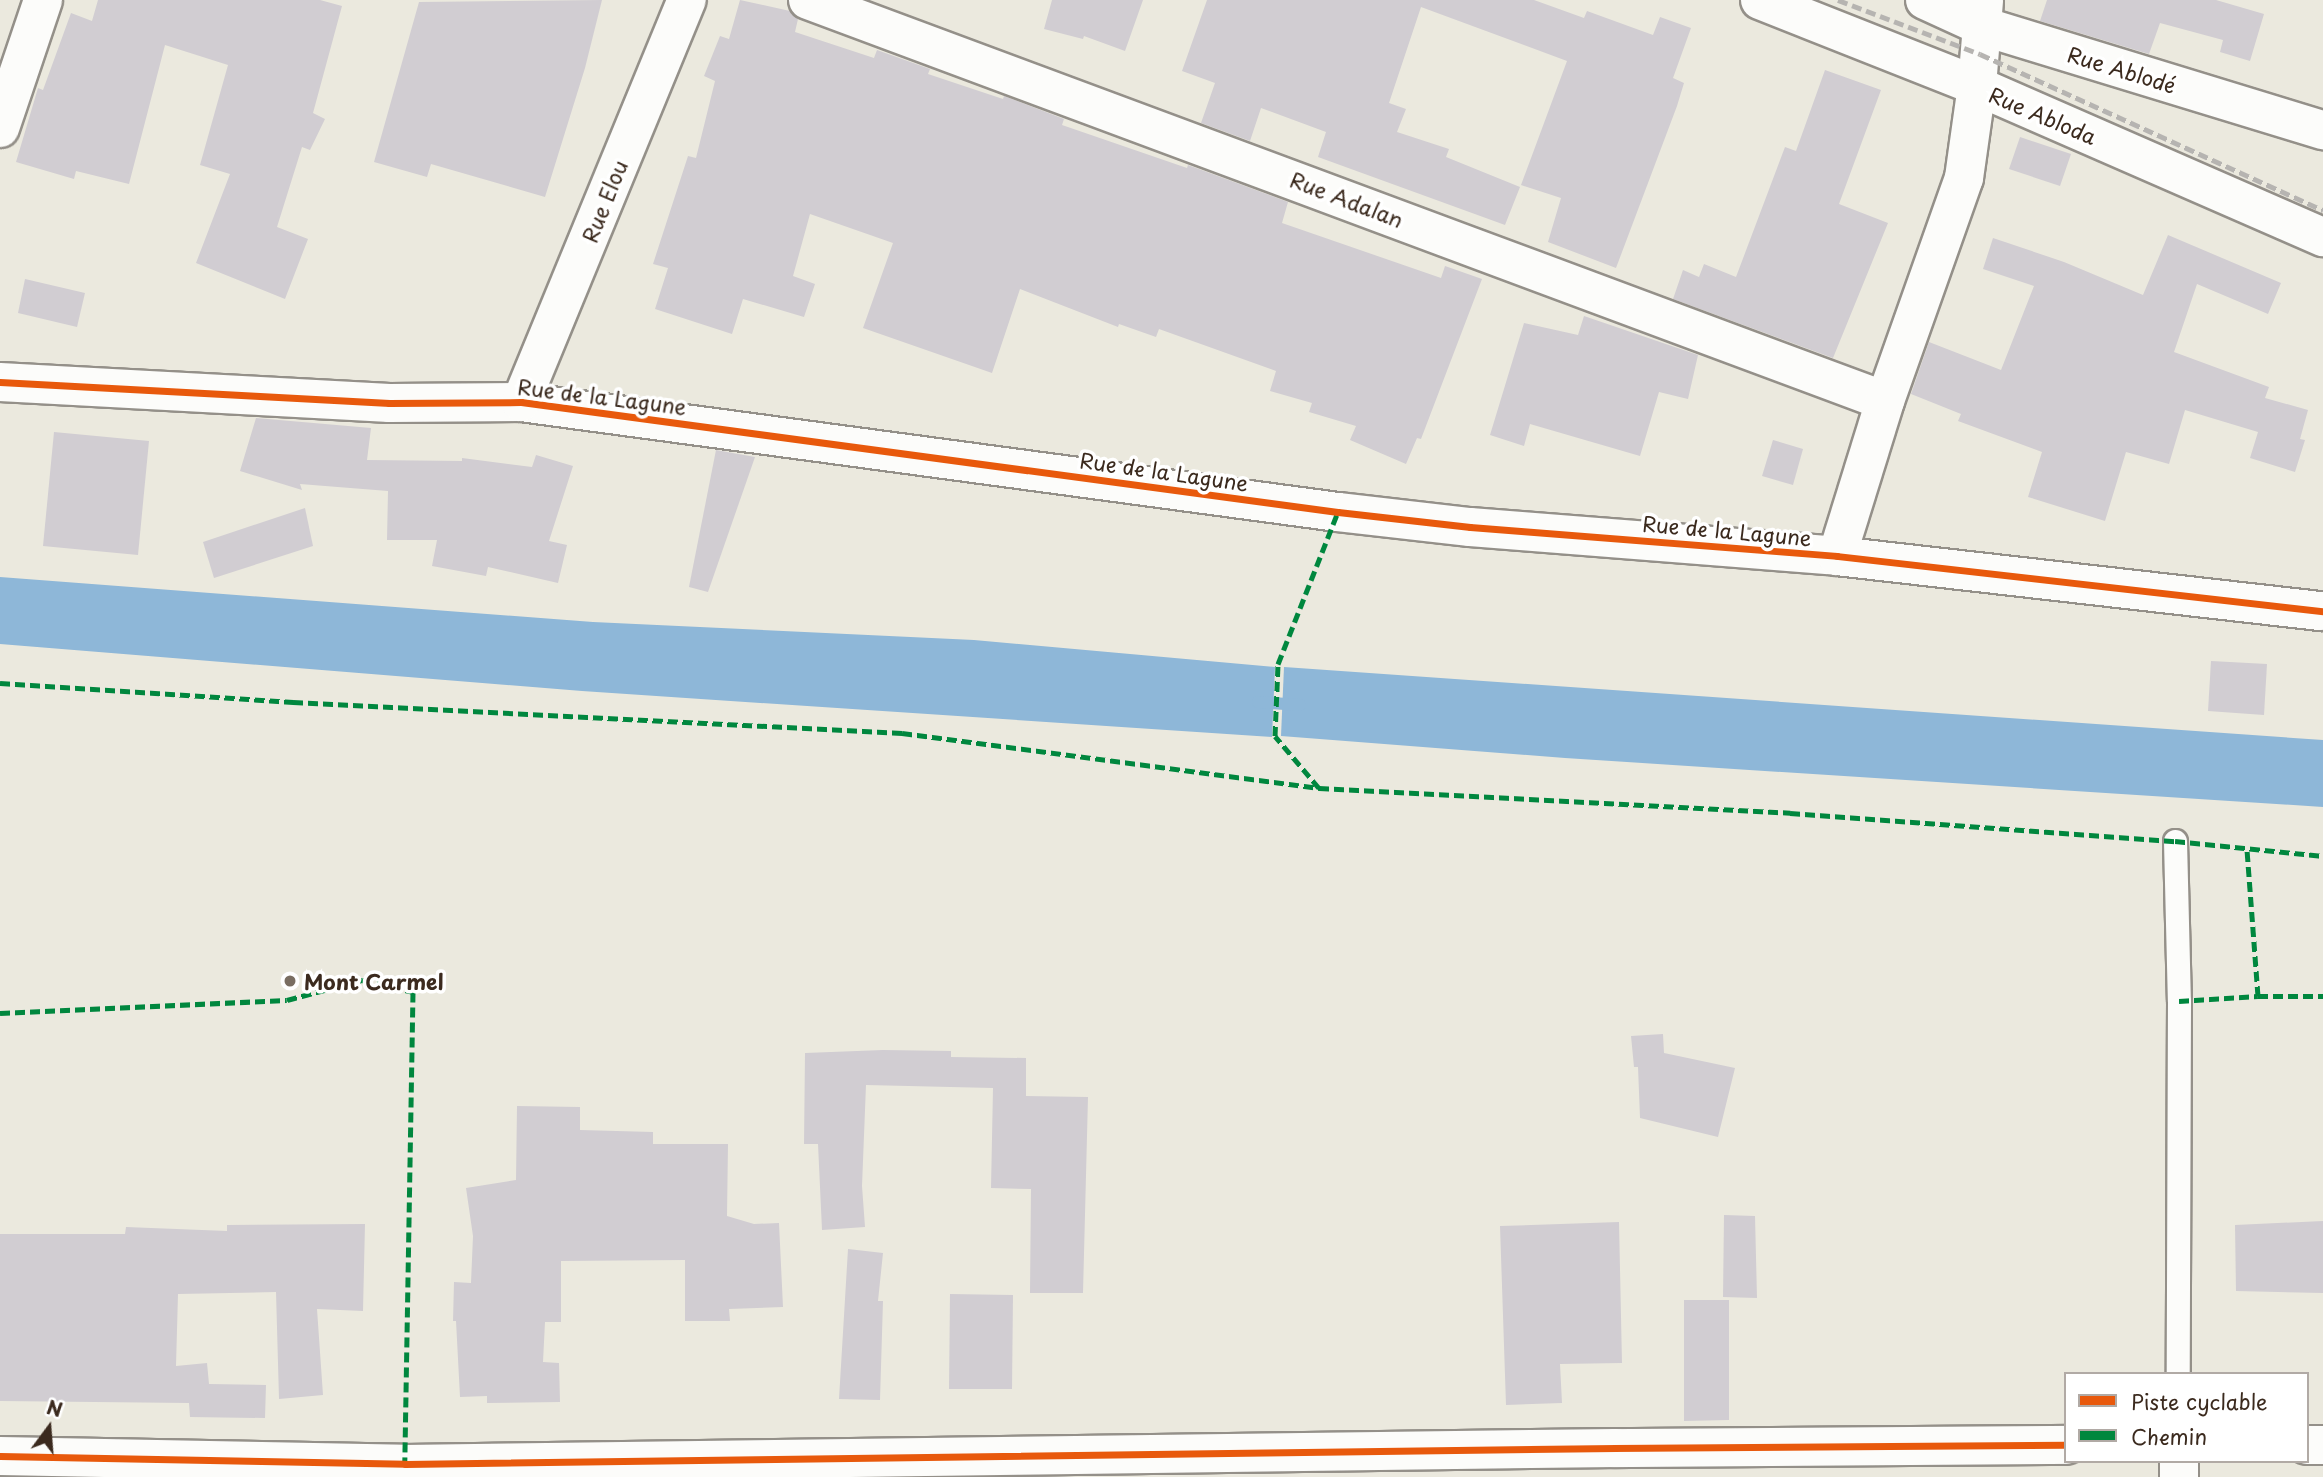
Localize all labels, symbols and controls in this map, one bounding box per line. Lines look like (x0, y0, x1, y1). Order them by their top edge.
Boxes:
street label: Rue Ablodé (2064, 40, 2180, 98)
street label: Rue Abloda (1985, 81, 2101, 149)
street label: Rue Elou (576, 155, 632, 247)
street label: Rue Adalan (1286, 166, 1408, 232)
street label: Rue de la Lagune (514, 373, 690, 419)
street label: Rue de la Lagune (1076, 446, 1252, 496)
street label: Rue de la Lagune (1639, 510, 1815, 550)
place label: Mont Carmel (304, 968, 444, 994)
marker: Mont Carmel (282, 973, 298, 989)
legend (2064, 1372, 2309, 1463)
text: Piste cyclable (2131, 1385, 2267, 1417)
text: N (44, 1392, 66, 1423)
north arrow (14, 1393, 84, 1463)
text: Chemin (2131, 1420, 2207, 1452)

